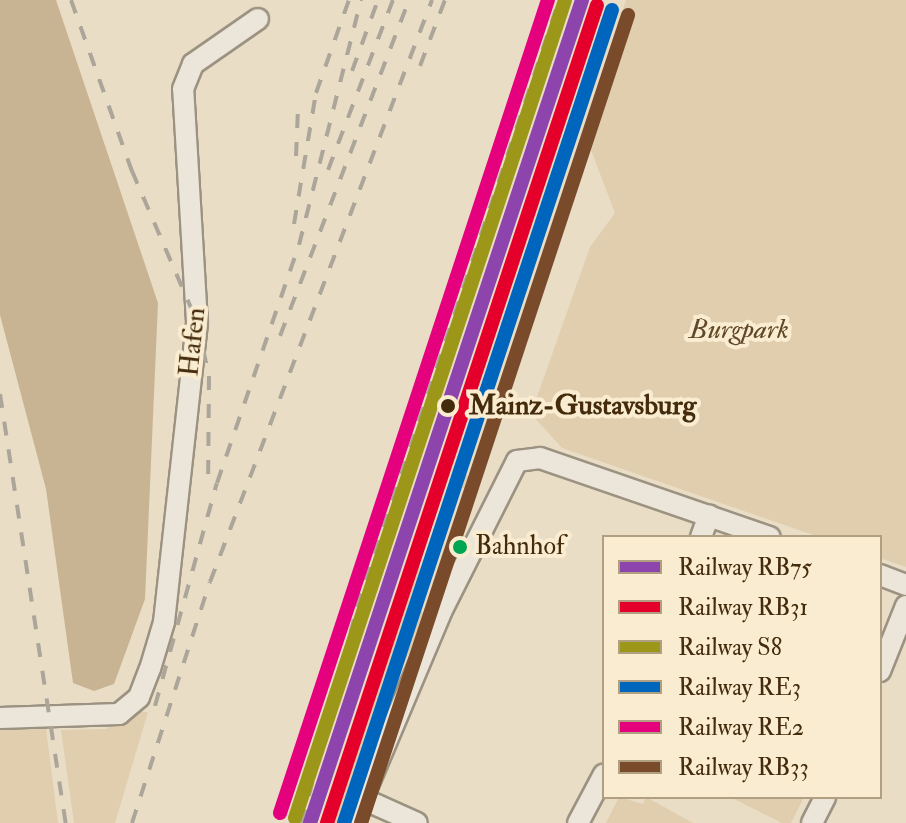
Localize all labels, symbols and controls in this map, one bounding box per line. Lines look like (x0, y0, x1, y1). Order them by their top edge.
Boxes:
street label: Hafen (173, 306, 213, 378)
park label: Burgpark (689, 313, 789, 347)
place label: Mainz-Gustavsburg (469, 389, 696, 423)
marker: Mainz-Gustavsburg (434, 392, 462, 420)
place label: Bahnhof (475, 531, 564, 563)
legend (602, 535, 882, 799)
marker: Bahnhof (452, 539, 468, 555)
text: Railway RB75 (678, 552, 812, 583)
text: Railway RB31 (678, 592, 808, 623)
text: Railway S8 (678, 632, 782, 663)
text: Railway RE3 (678, 672, 801, 703)
text: Railway RE2 (678, 712, 804, 743)
text: Railway RB33 (678, 752, 809, 783)

